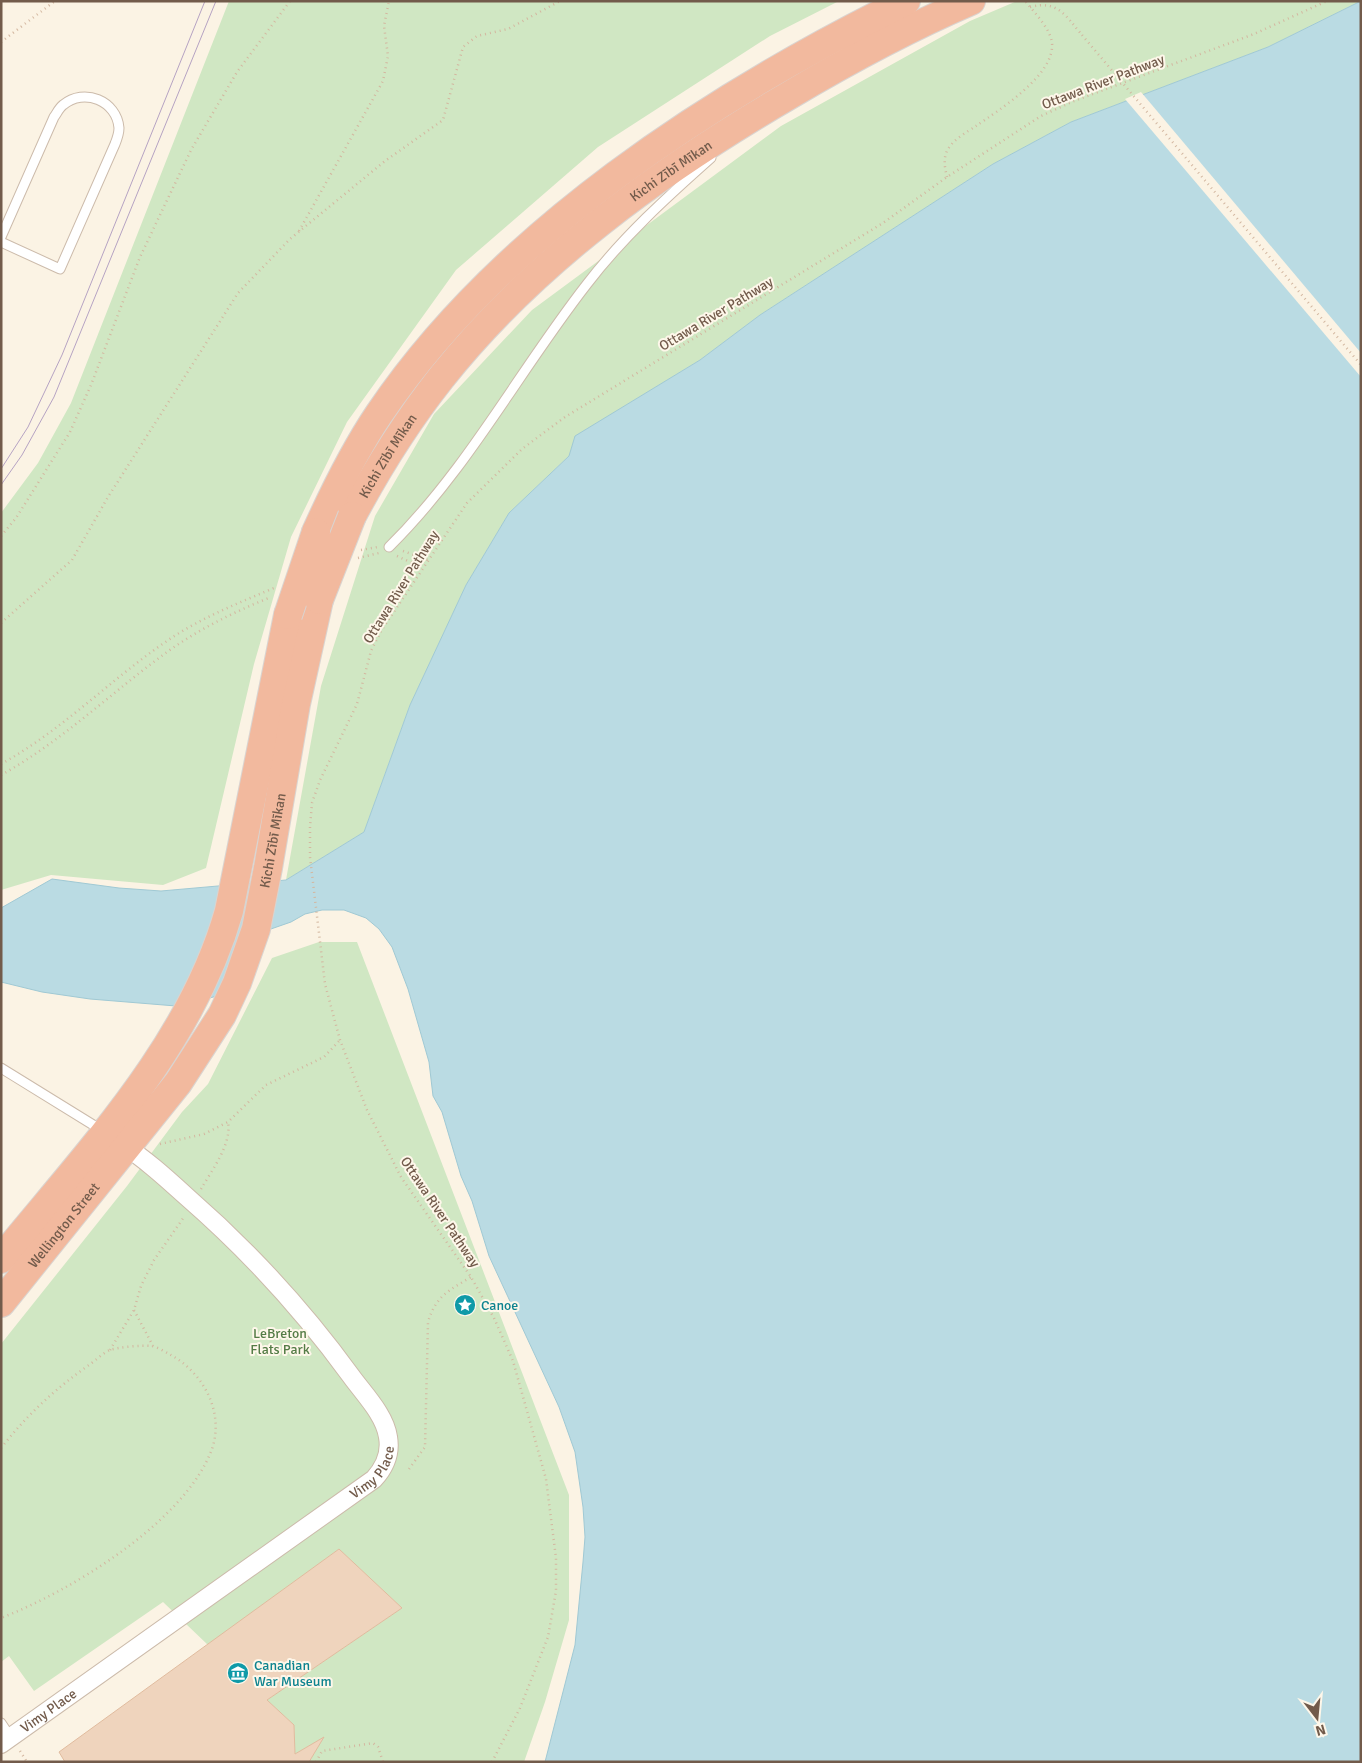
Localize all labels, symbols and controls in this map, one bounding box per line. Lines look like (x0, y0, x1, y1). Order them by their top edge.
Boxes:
street label: Ottawa River Pathway (1039, 51, 1167, 113)
street label: Kichi Zībī Mīkan (626, 136, 715, 205)
street label: Ottawa River Pathway (656, 273, 776, 355)
street label: Kichi Zībī Mīkan (355, 410, 420, 501)
street label: Ottawa River Pathway (359, 527, 443, 647)
street label: Kichi Zībī Mīkan (256, 792, 289, 890)
street label: Ottawa River Pathway (397, 1153, 484, 1271)
street label: Wellington Street (24, 1179, 103, 1271)
place icon: Canoe (453, 1293, 477, 1317)
place label: Canoe (481, 1297, 518, 1314)
park label: LeBreton Flats Park (250, 1325, 310, 1358)
street label: Vimy Place (346, 1445, 397, 1502)
place label: Canadian War Museum (254, 1657, 332, 1690)
museum icon: Canadian War Museum (226, 1661, 250, 1685)
street label: Vimy Place (17, 1685, 80, 1736)
north arrow (1292, 1693, 1342, 1743)
text: N (1313, 1721, 1327, 1740)

